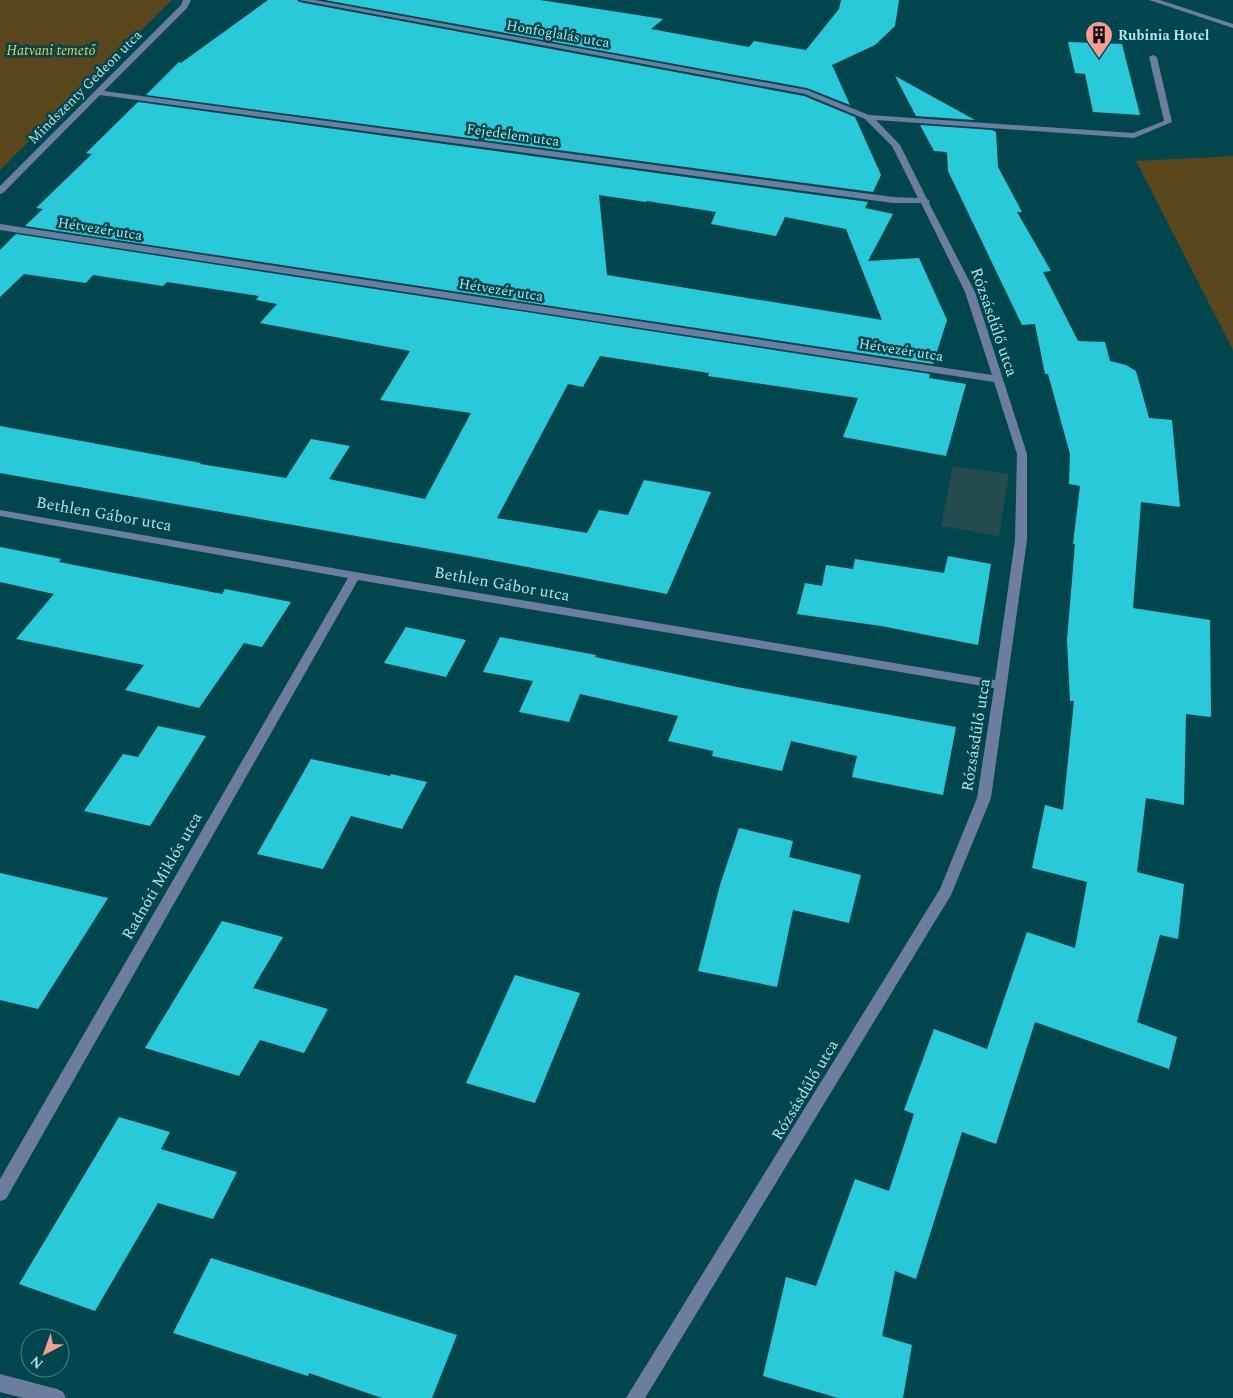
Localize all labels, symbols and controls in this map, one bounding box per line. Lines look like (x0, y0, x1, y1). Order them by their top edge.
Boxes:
street label: Honfoglalás utca (505, 15, 611, 53)
building icon: Rubinia Hotel (1084, 20, 1114, 59)
street label: Mindszenty Gedeon utca (23, 25, 147, 149)
place label: Rubinia Hotel (1118, 25, 1210, 46)
park label: Hatvani temető (6, 40, 96, 61)
street label: Fejedelem utca (465, 118, 561, 152)
street label: Hétvezér utca (56, 212, 144, 246)
street label: Rózsásdűlő utca (964, 264, 1024, 380)
street label: Hétvezér utca (457, 273, 545, 307)
street label: Hétvezér utca (857, 333, 945, 367)
street label: Bethlen Gábor utca (34, 490, 174, 538)
street label: Bethlen Gábor utca (432, 560, 572, 608)
street label: Rózsásdűlő utca (955, 677, 997, 793)
street label: Radnóti Miklós utca (116, 808, 208, 944)
street label: Rózsásdűlő utca (765, 1035, 845, 1145)
north arrow (20, 1328, 70, 1378)
text: N (26, 1351, 48, 1374)

